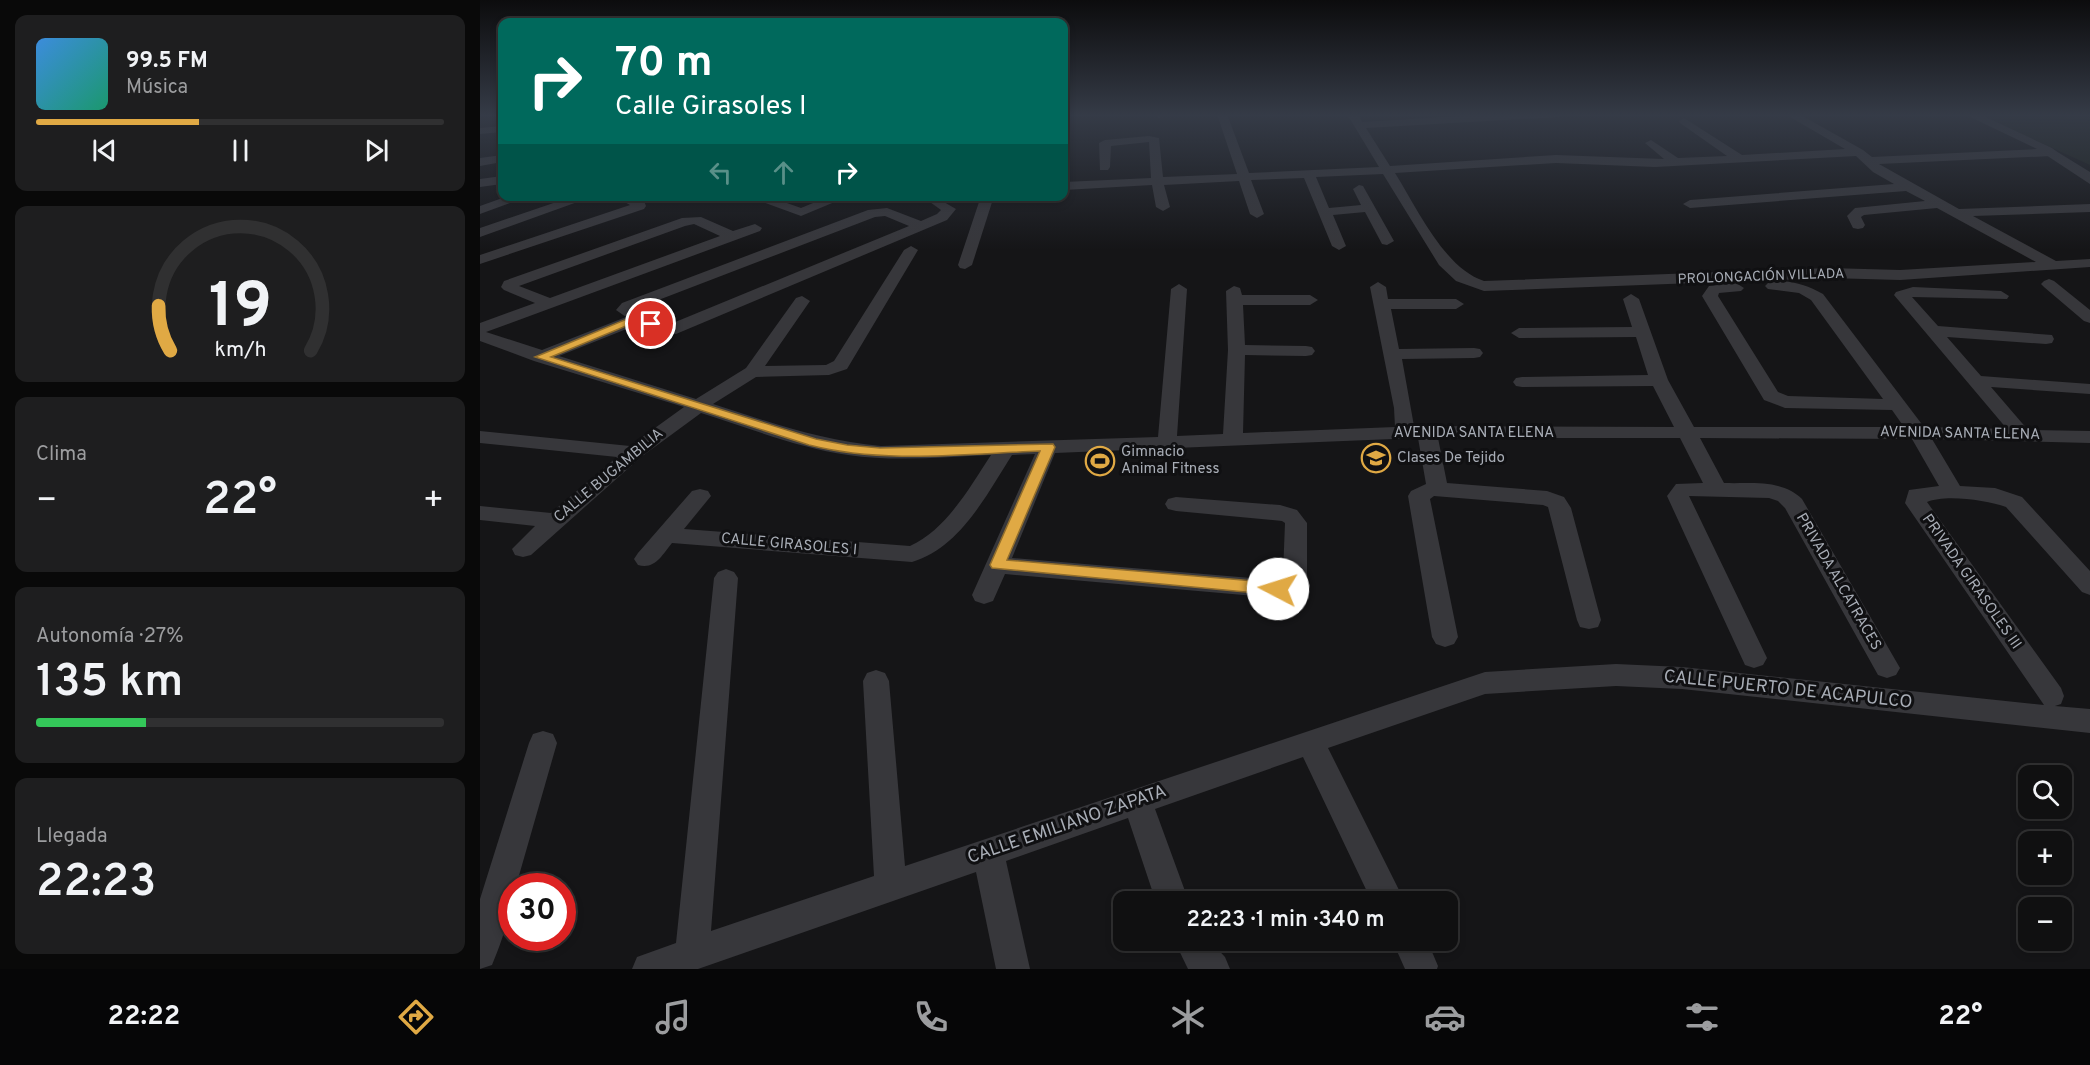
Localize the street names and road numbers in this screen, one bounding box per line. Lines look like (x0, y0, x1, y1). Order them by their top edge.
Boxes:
street label: PROLONGACIÓN VILLADA (1677, 265, 1845, 288)
street label: AVENIDA SANTA ELENA (1880, 423, 2040, 445)
street label: AVENIDA SANTA ELENA (1394, 424, 1554, 443)
street label: CALLE BUGAMBILIA (550, 425, 668, 527)
street label: PRIVADA ALCATRACES (1791, 510, 1885, 654)
street label: PRIVADA GIRASOLES III (1917, 511, 2025, 653)
street label: CALLE GIRASOLES I (720, 530, 858, 560)
street label: CALLE PUERTO DE ACAPULCO (1662, 665, 1914, 715)
street label: CALLE EMILIANO ZAPATA (964, 780, 1170, 870)

